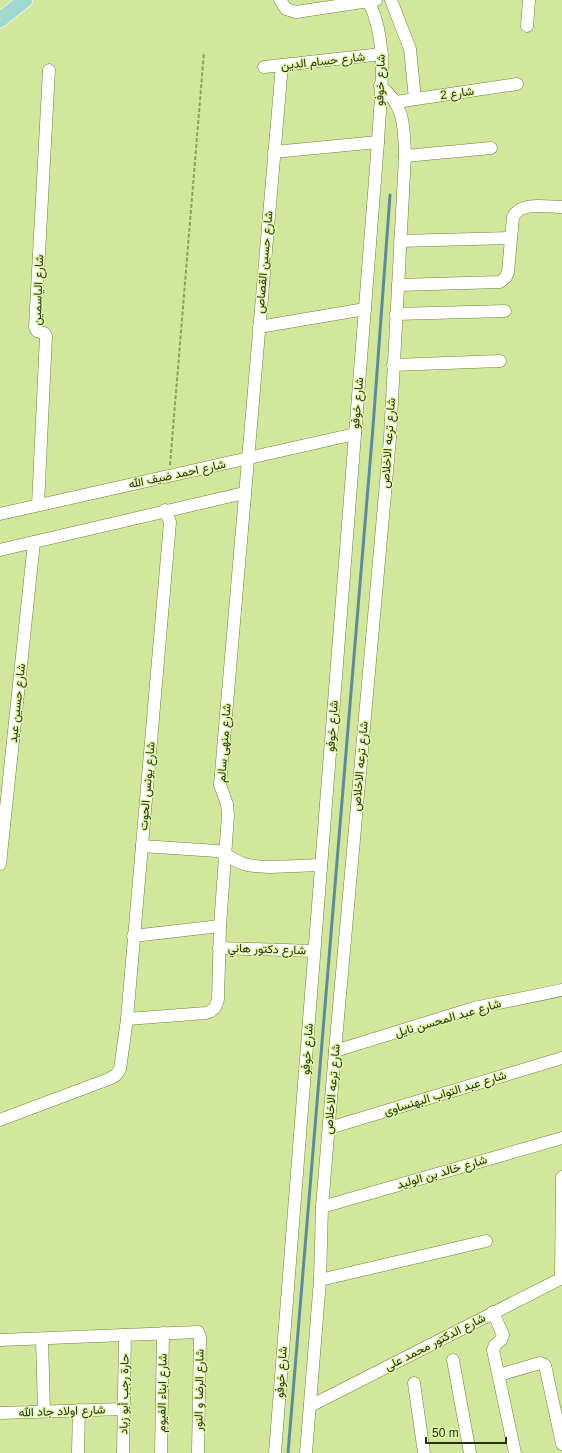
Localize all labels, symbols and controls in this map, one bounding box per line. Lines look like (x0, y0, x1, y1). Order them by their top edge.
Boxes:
street label: شارع حسام الدين (280, 50, 366, 74)
street label: شارع خوفو (372, 54, 390, 106)
street label: شارع 2 (439, 84, 475, 104)
street label: شارع حسين القصاص (253, 210, 277, 314)
street label: شارع الياسمين (30, 254, 48, 326)
street label: شارع خوفو (348, 377, 368, 430)
street label: شارع ترعه الاخلاص (378, 397, 400, 489)
street label: شارع احمد ضيف الله (127, 457, 227, 493)
street label: شارع حسين عيد (6, 663, 30, 743)
street label: شارع خوفو (323, 700, 343, 752)
street label: شارع منهى سالم (214, 703, 236, 783)
street label: شارع ترعه الاخلاص (349, 720, 373, 812)
street label: شارع يونس الحوت (136, 741, 160, 831)
street label: شارع دكتور هاني (228, 941, 306, 960)
street label: شارع عبد المحسن نايل (393, 996, 503, 1042)
street label: شارع خوفو (298, 1023, 318, 1075)
street label: شارع ترعه الاخلاص (321, 1043, 345, 1135)
street label: شارع عبد التواب البهنساوى (382, 1068, 509, 1120)
street label: شارع خالد بن الوليد (395, 1152, 489, 1193)
street label: شارع الدكتور محمد على (382, 1310, 489, 1375)
street label: شارع خوفو (272, 1346, 292, 1398)
street label: شارع الرضا و النور (191, 1349, 209, 1432)
street label: شارع ابناء الفيوم (154, 1353, 172, 1433)
street label: حارة رجب أبو زياد (116, 1354, 133, 1434)
street label: شارع اولاد جاد الله (18, 1402, 106, 1422)
scale bar (426, 1419, 506, 1445)
text: 50 m (432, 1426, 459, 1440)

